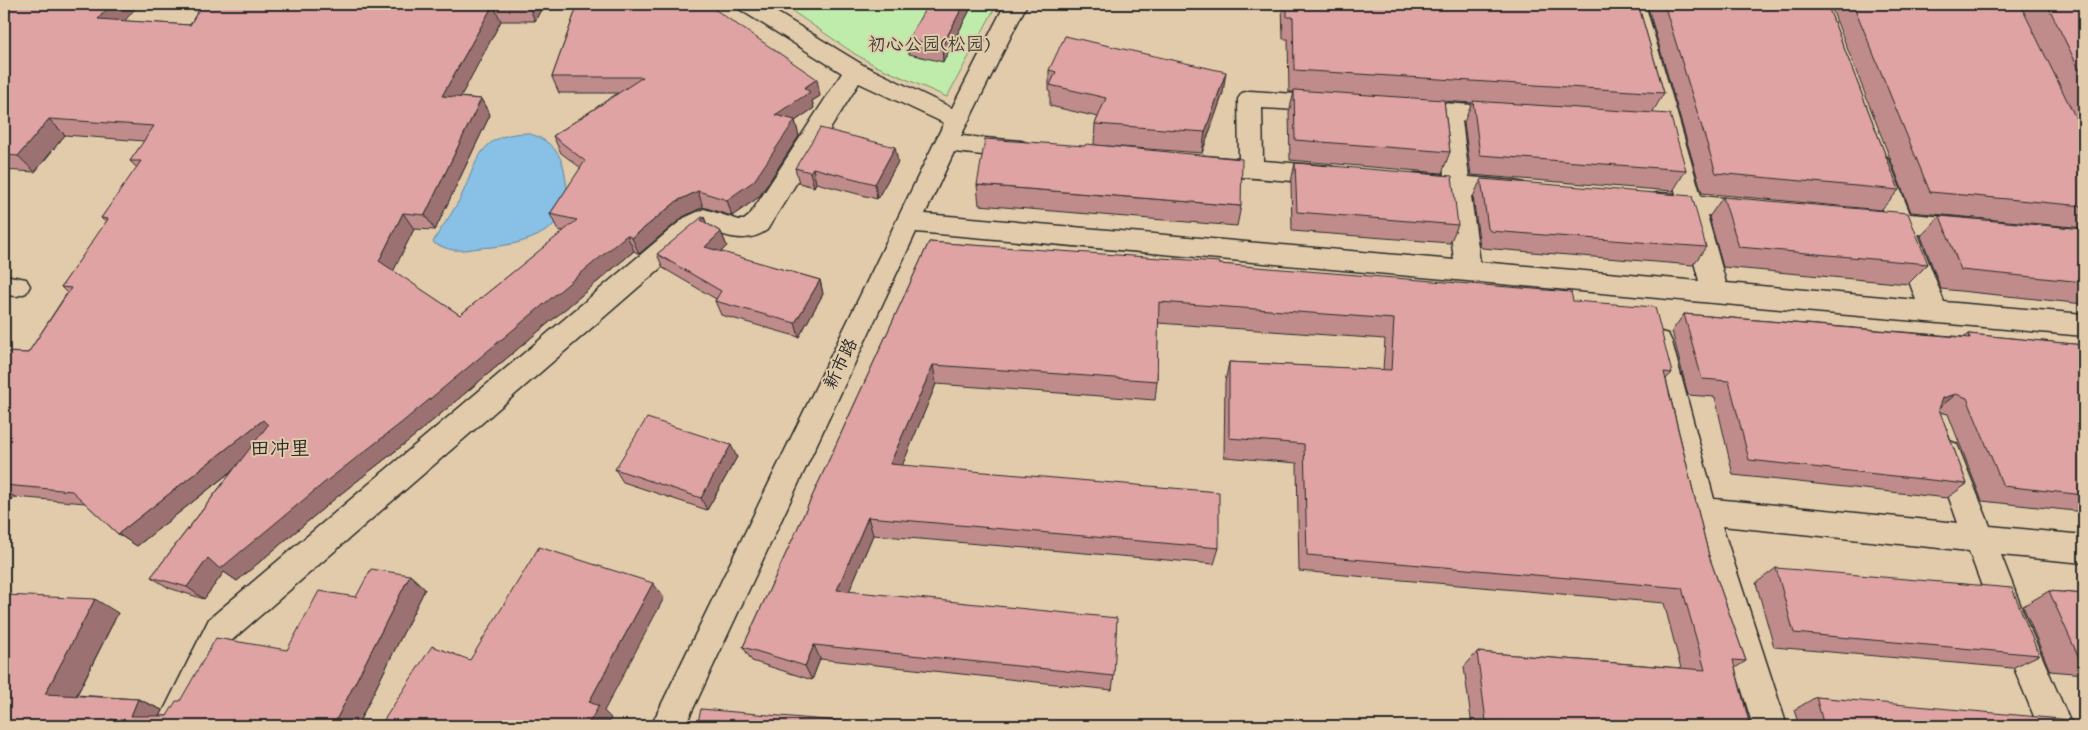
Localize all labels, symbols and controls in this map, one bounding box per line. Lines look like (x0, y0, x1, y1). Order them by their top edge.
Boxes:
park label: 初心公园(松园) (868, 33, 991, 57)
street label: 新市路 (818, 334, 864, 394)
district label: 田冲里 (250, 436, 310, 463)

